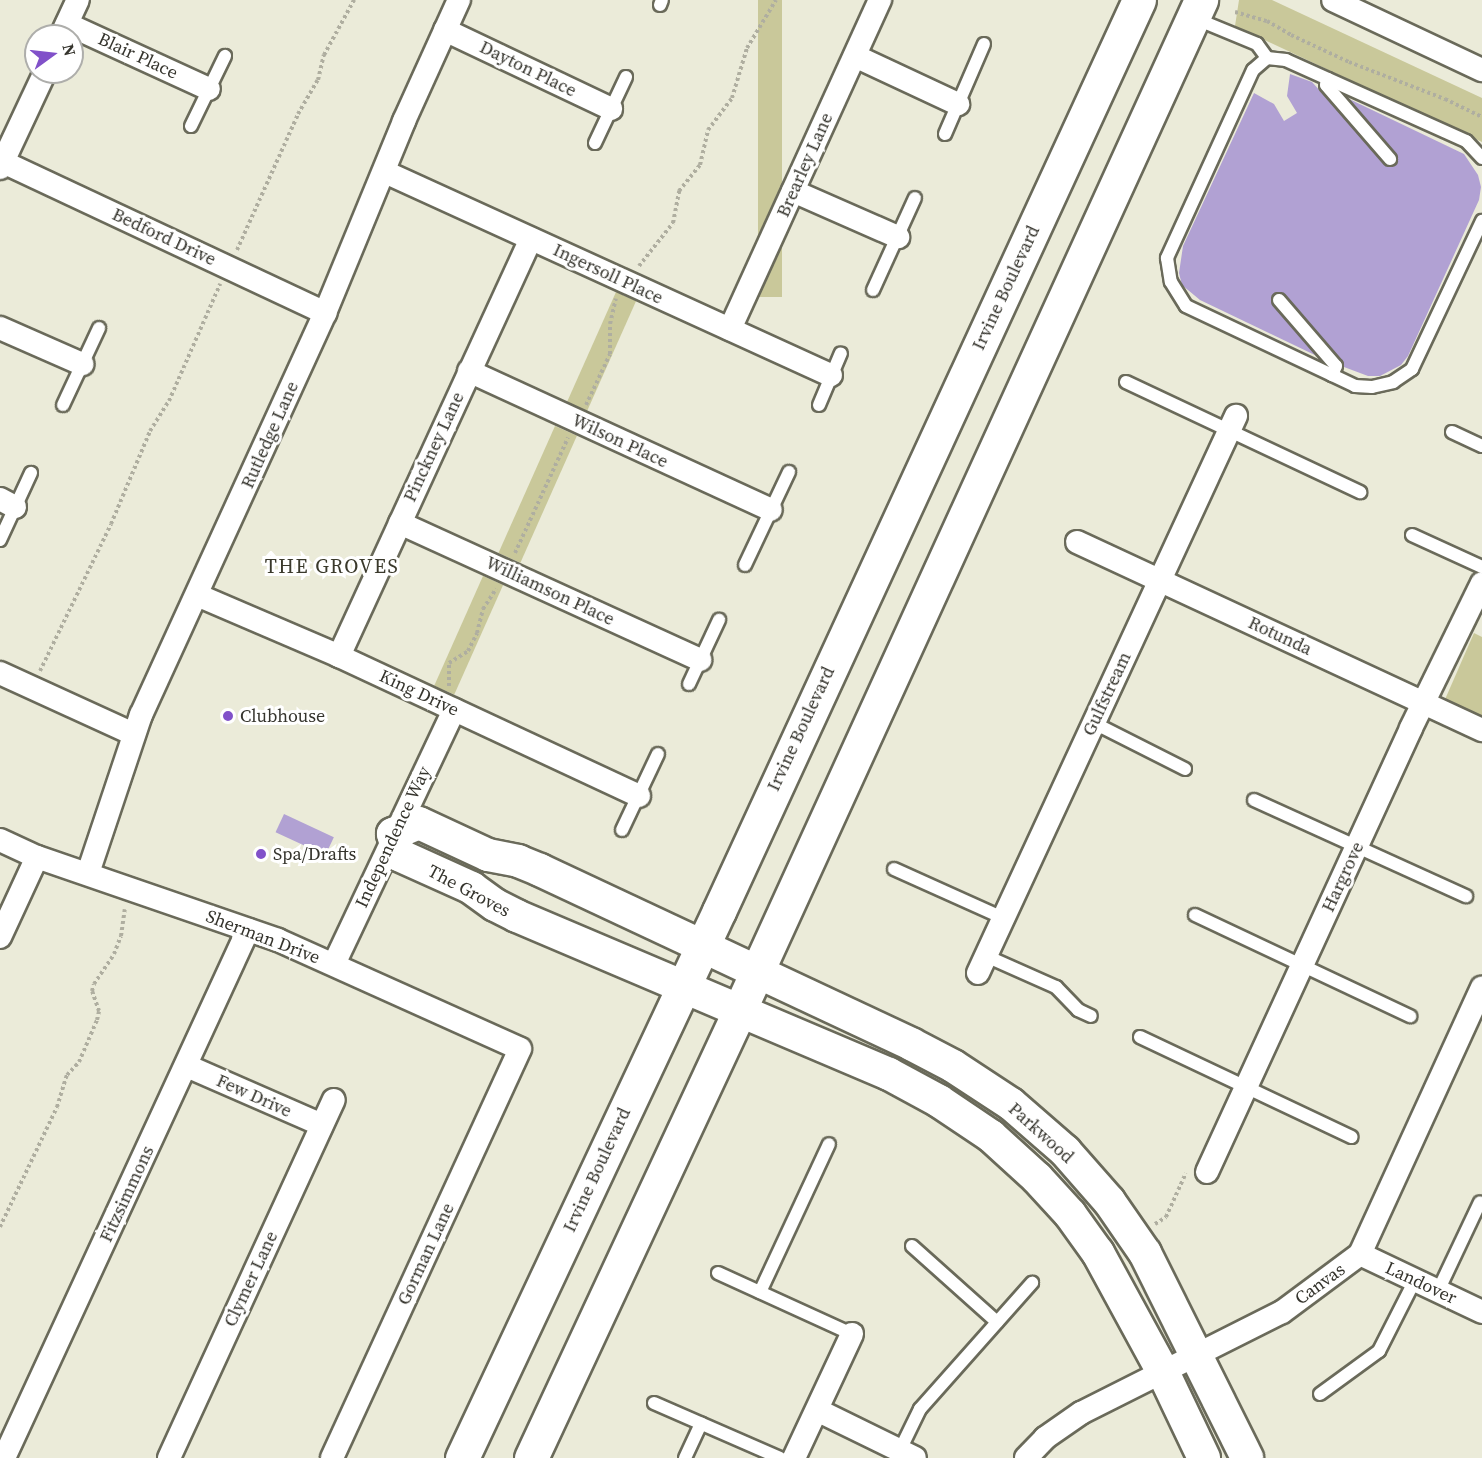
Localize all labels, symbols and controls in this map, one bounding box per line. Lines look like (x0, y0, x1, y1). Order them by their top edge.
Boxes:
north arrow (24, 24, 84, 84)
street label: Blair Place (95, 28, 181, 84)
street label: Dayton Place (476, 36, 580, 102)
text: N (57, 41, 82, 58)
street label: Brearley Lane (772, 109, 838, 221)
street label: Bedford Drive (109, 204, 219, 270)
street label: Irvine Boulevard (968, 222, 1044, 354)
street label: Ingersoll Place (550, 239, 666, 309)
street label: Rutledge Lane (237, 378, 303, 492)
street label: Pinckney Lane (399, 389, 469, 505)
street label: Wilson Place (569, 409, 671, 473)
street label: Williamson Place (482, 552, 618, 630)
district label: THE GROVES (265, 554, 399, 578)
street label: Rotunda (1245, 612, 1315, 660)
street label: Gulfstream (1078, 649, 1136, 739)
street label: Irvine Boulevard (763, 663, 839, 795)
street label: King Drive (376, 665, 462, 721)
place label: Clubhouse (240, 705, 325, 727)
marker: Clubhouse (221, 709, 235, 723)
street label: Independence Way (351, 763, 435, 911)
street label: Hargrove (1317, 839, 1369, 915)
place label: Spa/Drafts (273, 843, 356, 865)
marker: Spa/Drafts (254, 847, 268, 861)
street label: The Groves (424, 860, 514, 922)
street label: Sherman Drive (203, 905, 323, 969)
street label: Few Drive (213, 1070, 295, 1122)
street label: Parkwood (1004, 1098, 1078, 1168)
street label: Irvine Boulevard (559, 1104, 635, 1236)
street label: Fitzsimmons (95, 1142, 159, 1246)
street label: Gorman Lane (393, 1200, 459, 1308)
street label: Clymer Lane (219, 1228, 283, 1330)
street label: Landover (1382, 1257, 1460, 1309)
street label: Canvas (1291, 1259, 1349, 1309)

